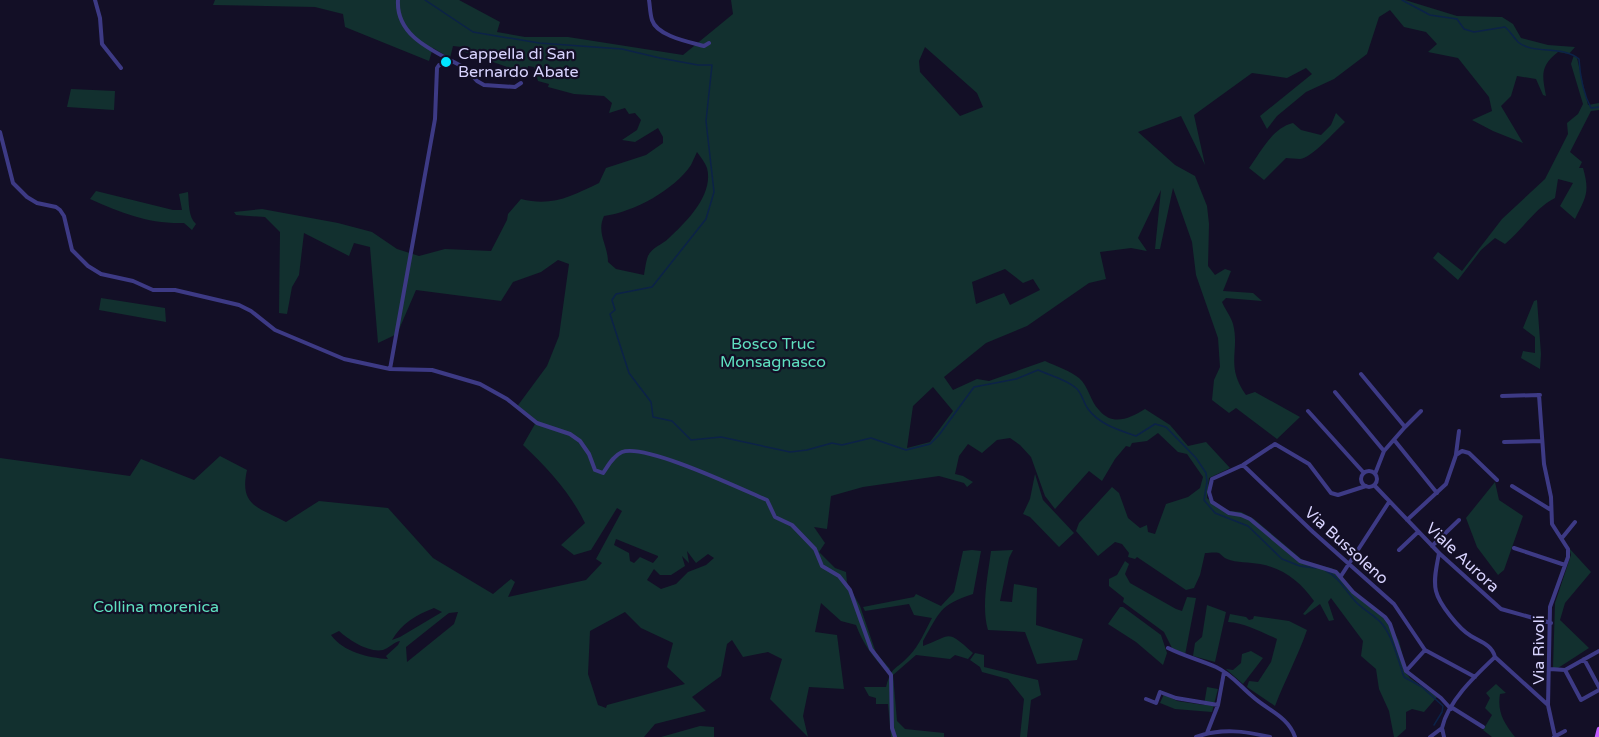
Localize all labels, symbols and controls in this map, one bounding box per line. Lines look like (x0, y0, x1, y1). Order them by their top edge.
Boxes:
place label: Cappella di San Bernardo Abate (458, 44, 579, 82)
marker: Cappella di San Bernardo Abate (439, 55, 453, 69)
park label: Bosco Truc Monsagnasco (720, 334, 826, 372)
street label: Via Bussoleno (1300, 503, 1393, 589)
street label: Viale Aurora (1421, 519, 1503, 597)
park label: Collina morenica (93, 597, 219, 617)
street label: Via Rivoli (1529, 615, 1549, 685)

